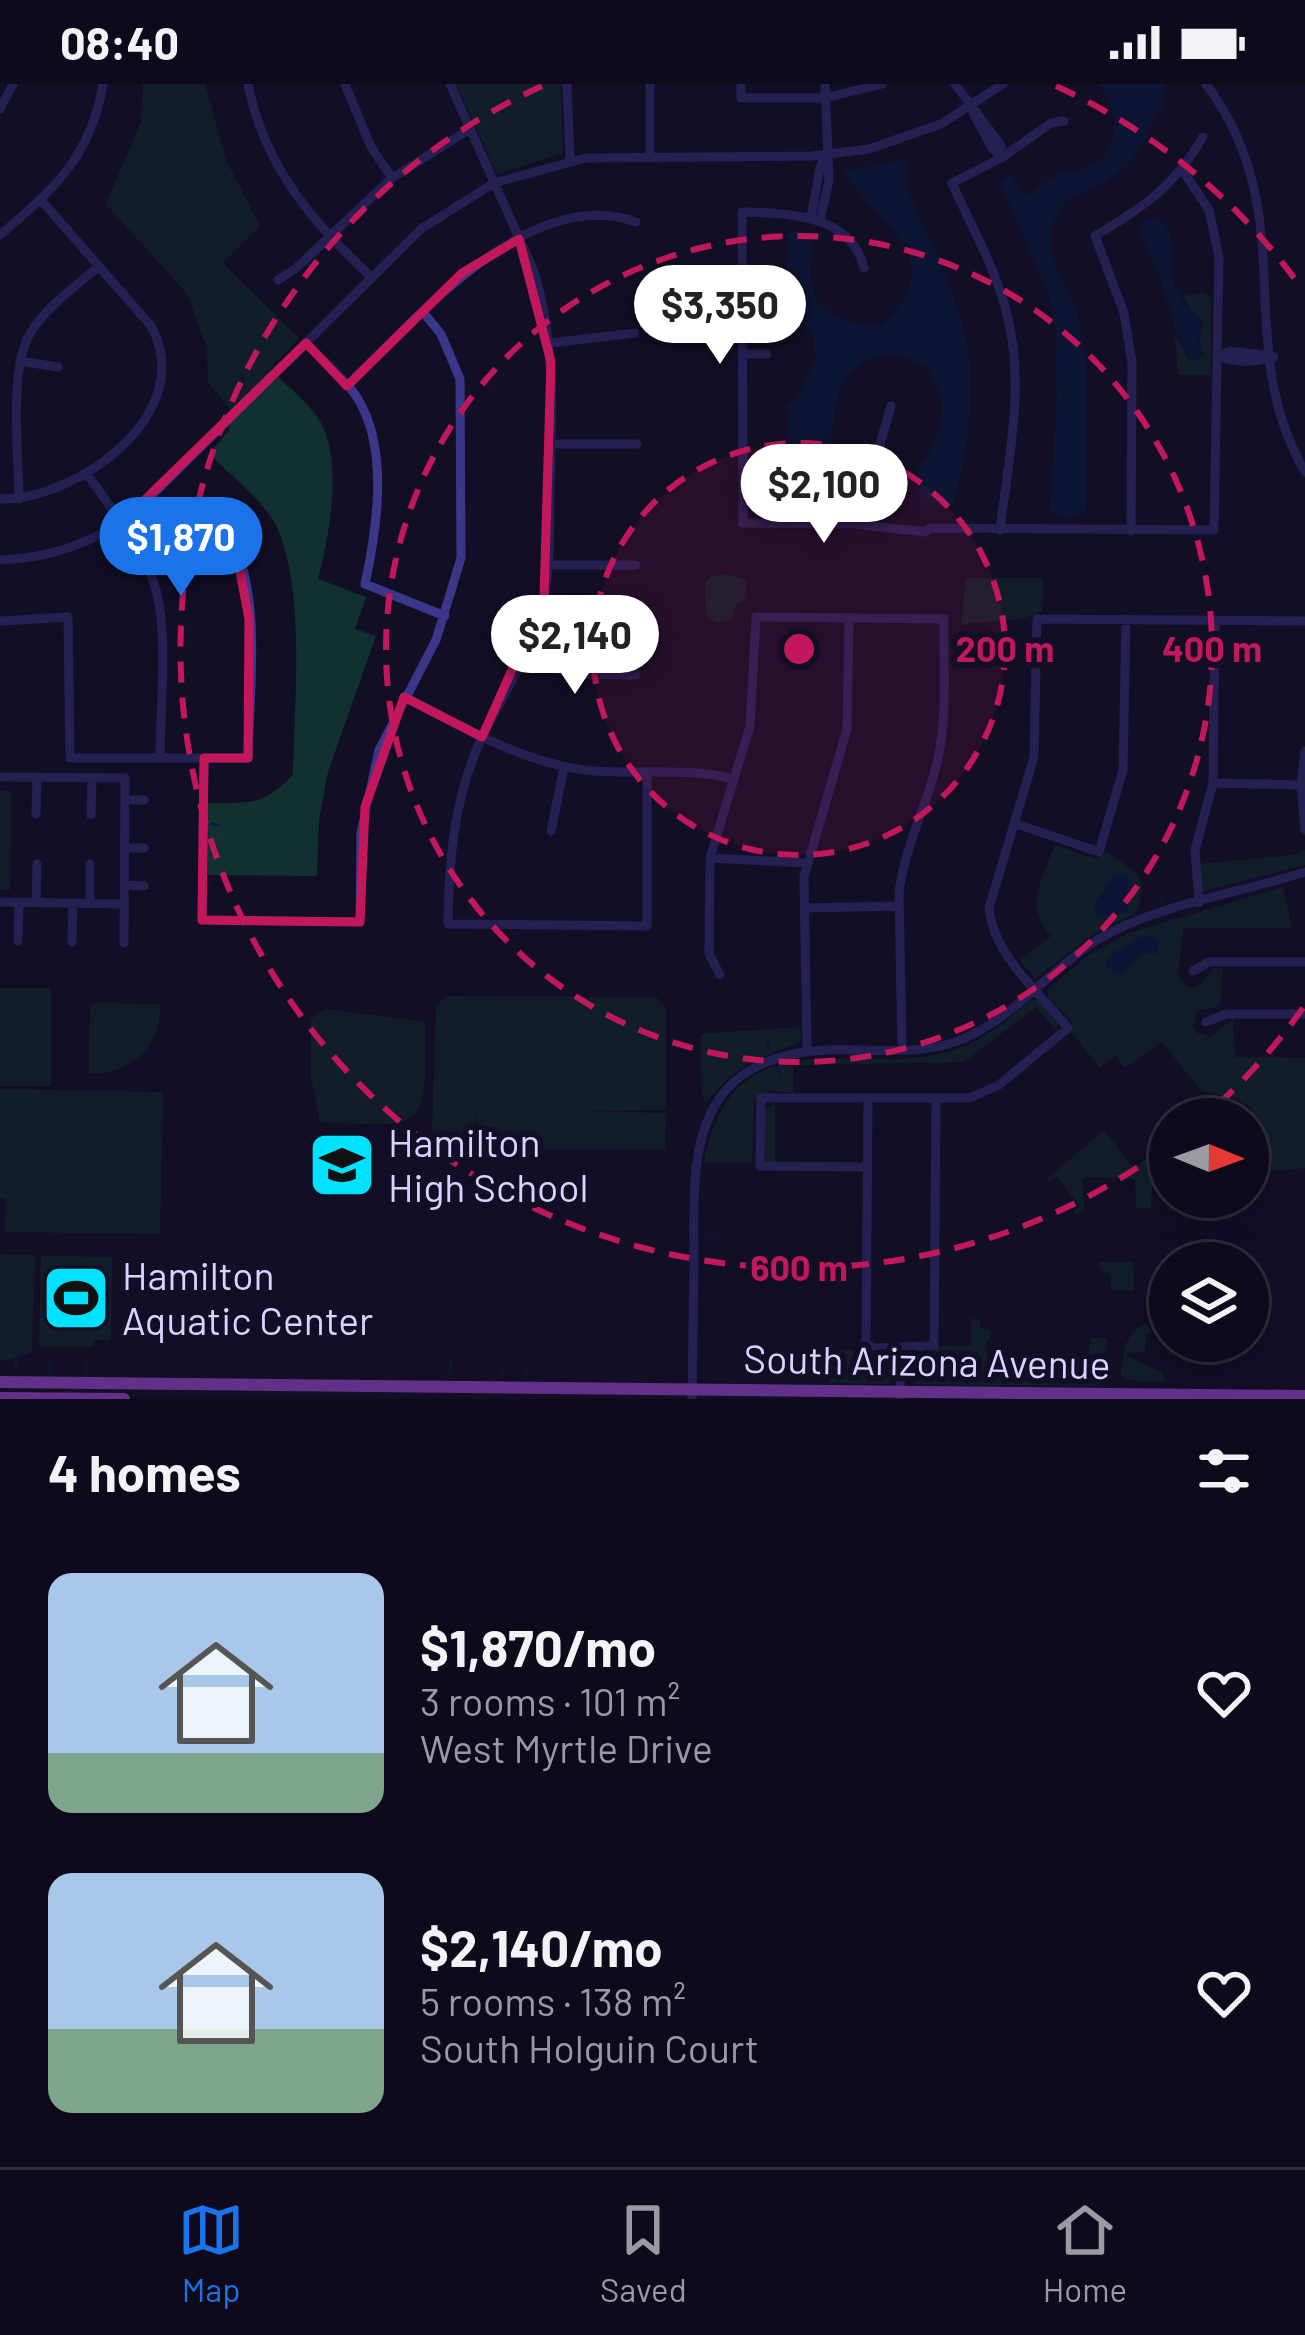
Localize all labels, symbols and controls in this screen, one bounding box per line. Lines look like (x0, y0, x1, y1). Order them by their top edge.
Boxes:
text: 08:40 (60, 15, 179, 69)
pin: $3,350 (622, 265, 818, 367)
text: $3,350 (661, 280, 779, 327)
pin: $2,100 (726, 444, 922, 546)
text: $2,100 (768, 459, 880, 506)
pin: $1,870 (83, 497, 279, 599)
text: $1,870 (126, 512, 236, 559)
pin: $2,140 (477, 595, 673, 697)
text: $2,140 (518, 610, 632, 657)
text: 200 m (956, 626, 1054, 669)
text: 400 m (1162, 626, 1262, 669)
centre of rings (778, 628, 820, 670)
north arrow (1149, 1098, 1269, 1218)
map controls (1149, 1098, 1269, 1362)
place label: Hamilton High School (388, 1118, 588, 1210)
school or university icon: Hamilton High School (307, 1130, 377, 1200)
button: layers (1149, 1242, 1269, 1362)
text: 600 m (750, 1245, 848, 1288)
place label: Hamilton Aquatic Center (122, 1251, 373, 1343)
sports icon: Hamilton Aquatic Center (41, 1263, 111, 1333)
street label: South Arizona Avenue (743, 1334, 1111, 1387)
icon: filters (1191, 1438, 1257, 1504)
text: 4 homes (48, 1441, 241, 1502)
text: $1,870/mo (420, 1616, 656, 1677)
icon: home (144, 1621, 288, 1765)
icon: heart (1191, 1660, 1257, 1726)
text: 3 rooms · 101 m² (420, 1677, 680, 1724)
text: West Myrtle Drive (420, 1724, 713, 1771)
text: $2,140/mo (420, 1916, 663, 1977)
icon: home (144, 1921, 288, 2065)
icon: heart (1191, 1960, 1257, 2026)
text: 5 rooms · 138 m² (420, 1977, 686, 2024)
text: South Holguin Court (420, 2024, 759, 2071)
tab: Map (178, 2197, 244, 2309)
tab: Saved (600, 2197, 687, 2309)
tab: Home (1043, 2197, 1127, 2309)

